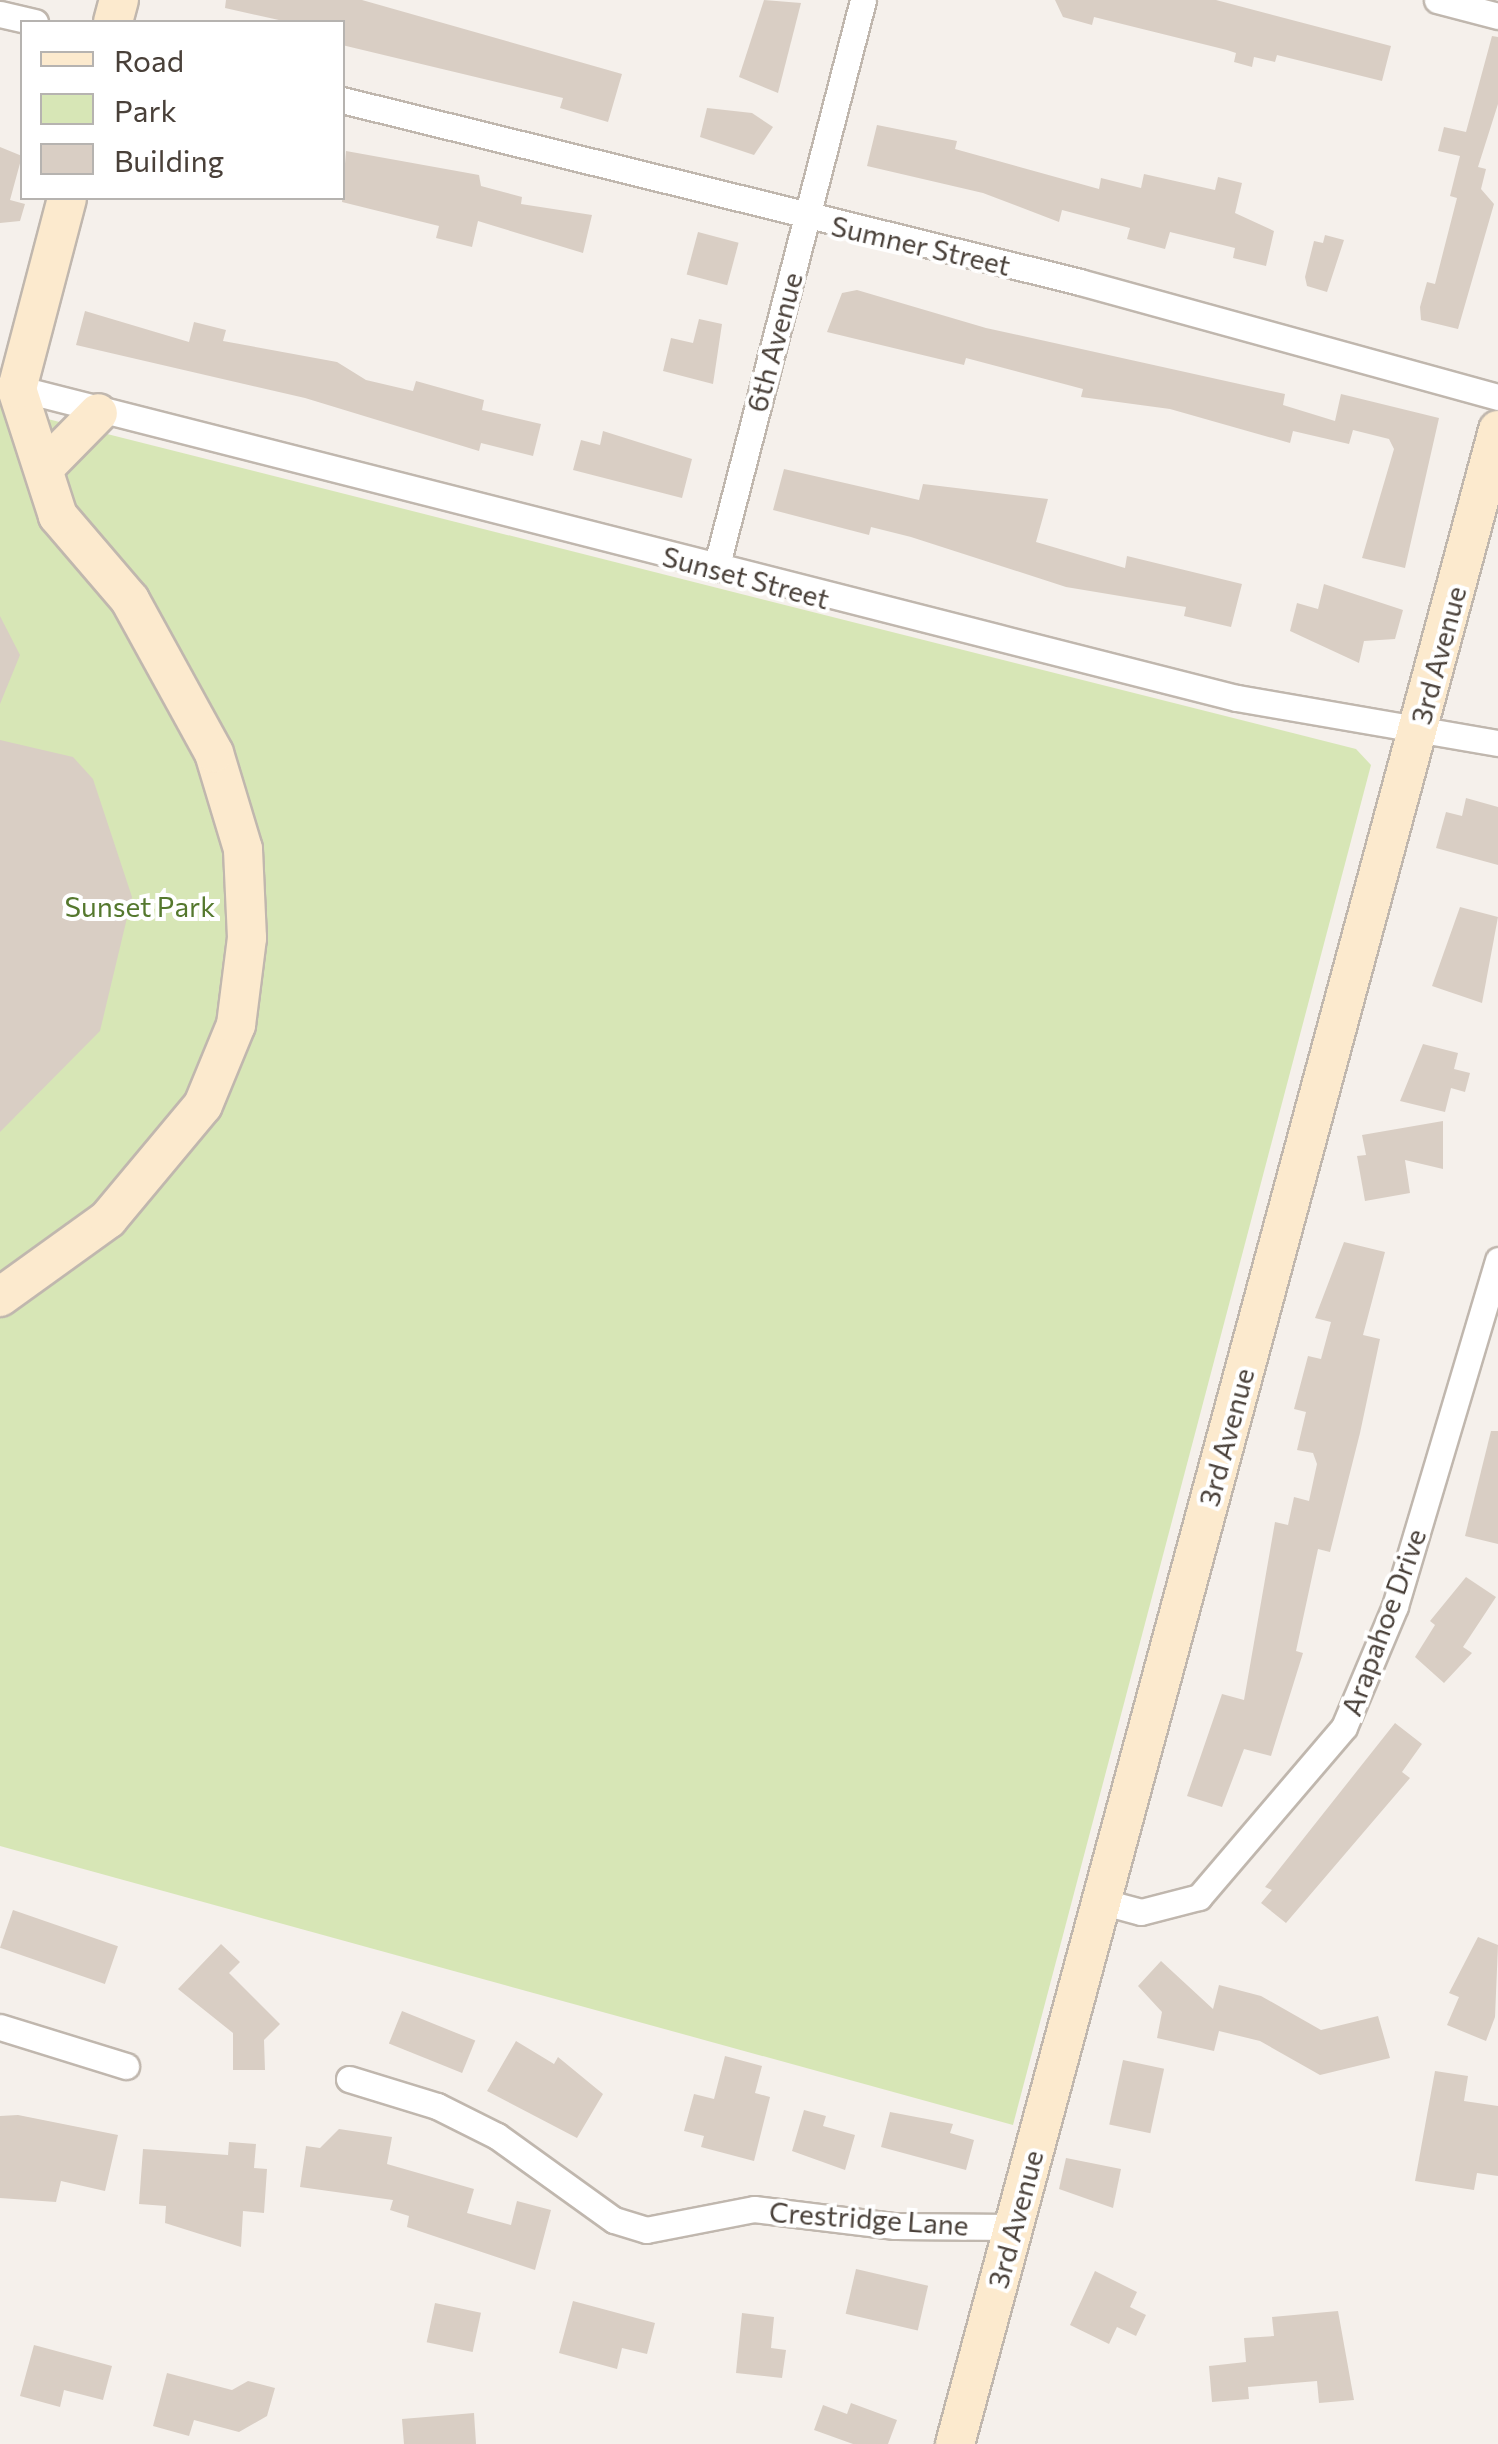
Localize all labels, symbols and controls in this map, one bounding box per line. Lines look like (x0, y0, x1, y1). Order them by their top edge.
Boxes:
legend (20, 20, 345, 200)
text: Road (114, 41, 184, 78)
text: Park (114, 91, 177, 128)
text: Building (114, 141, 224, 178)
street label: Sumner Street (828, 208, 1014, 282)
street label: 6th Avenue (739, 268, 809, 416)
street label: Sunset Street (659, 539, 833, 615)
street label: 3rd Avenue (1403, 582, 1473, 728)
park label: Sunset Park (65, 889, 215, 923)
street label: 3rd Avenue (1191, 1364, 1261, 1510)
street label: Arapahoe Drive (1334, 1524, 1432, 1720)
street label: 3rd Avenue (980, 2146, 1050, 2292)
street label: Crestridge Lane (768, 2194, 970, 2242)

